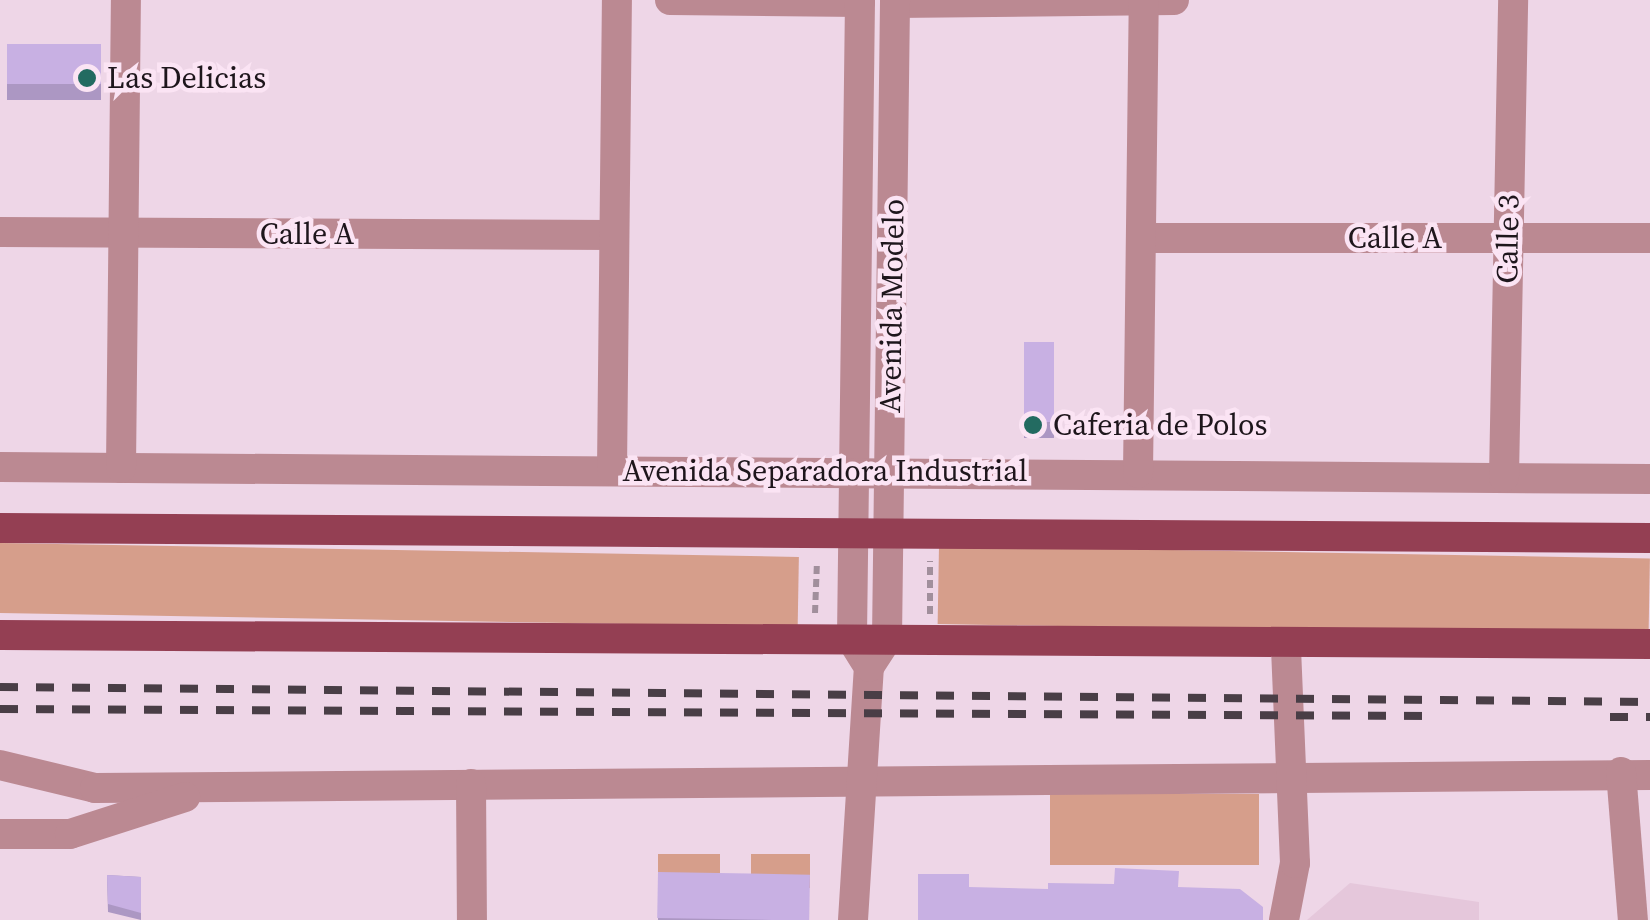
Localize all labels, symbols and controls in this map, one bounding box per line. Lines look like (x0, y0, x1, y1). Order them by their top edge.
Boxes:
place label: Las Delicias (107, 60, 266, 96)
marker: Las Delicias (76, 67, 98, 89)
street label: Calle 3 (1489, 194, 1527, 284)
street label: Avenida Modelo (872, 198, 912, 414)
street label: Calle A (260, 216, 354, 252)
street label: Calle A (1348, 220, 1442, 256)
place label: Caferia de Polos (1053, 407, 1268, 443)
marker: Caferia de Polos (1022, 414, 1044, 436)
street label: Avenida Separadora Industrial (623, 453, 1027, 489)

